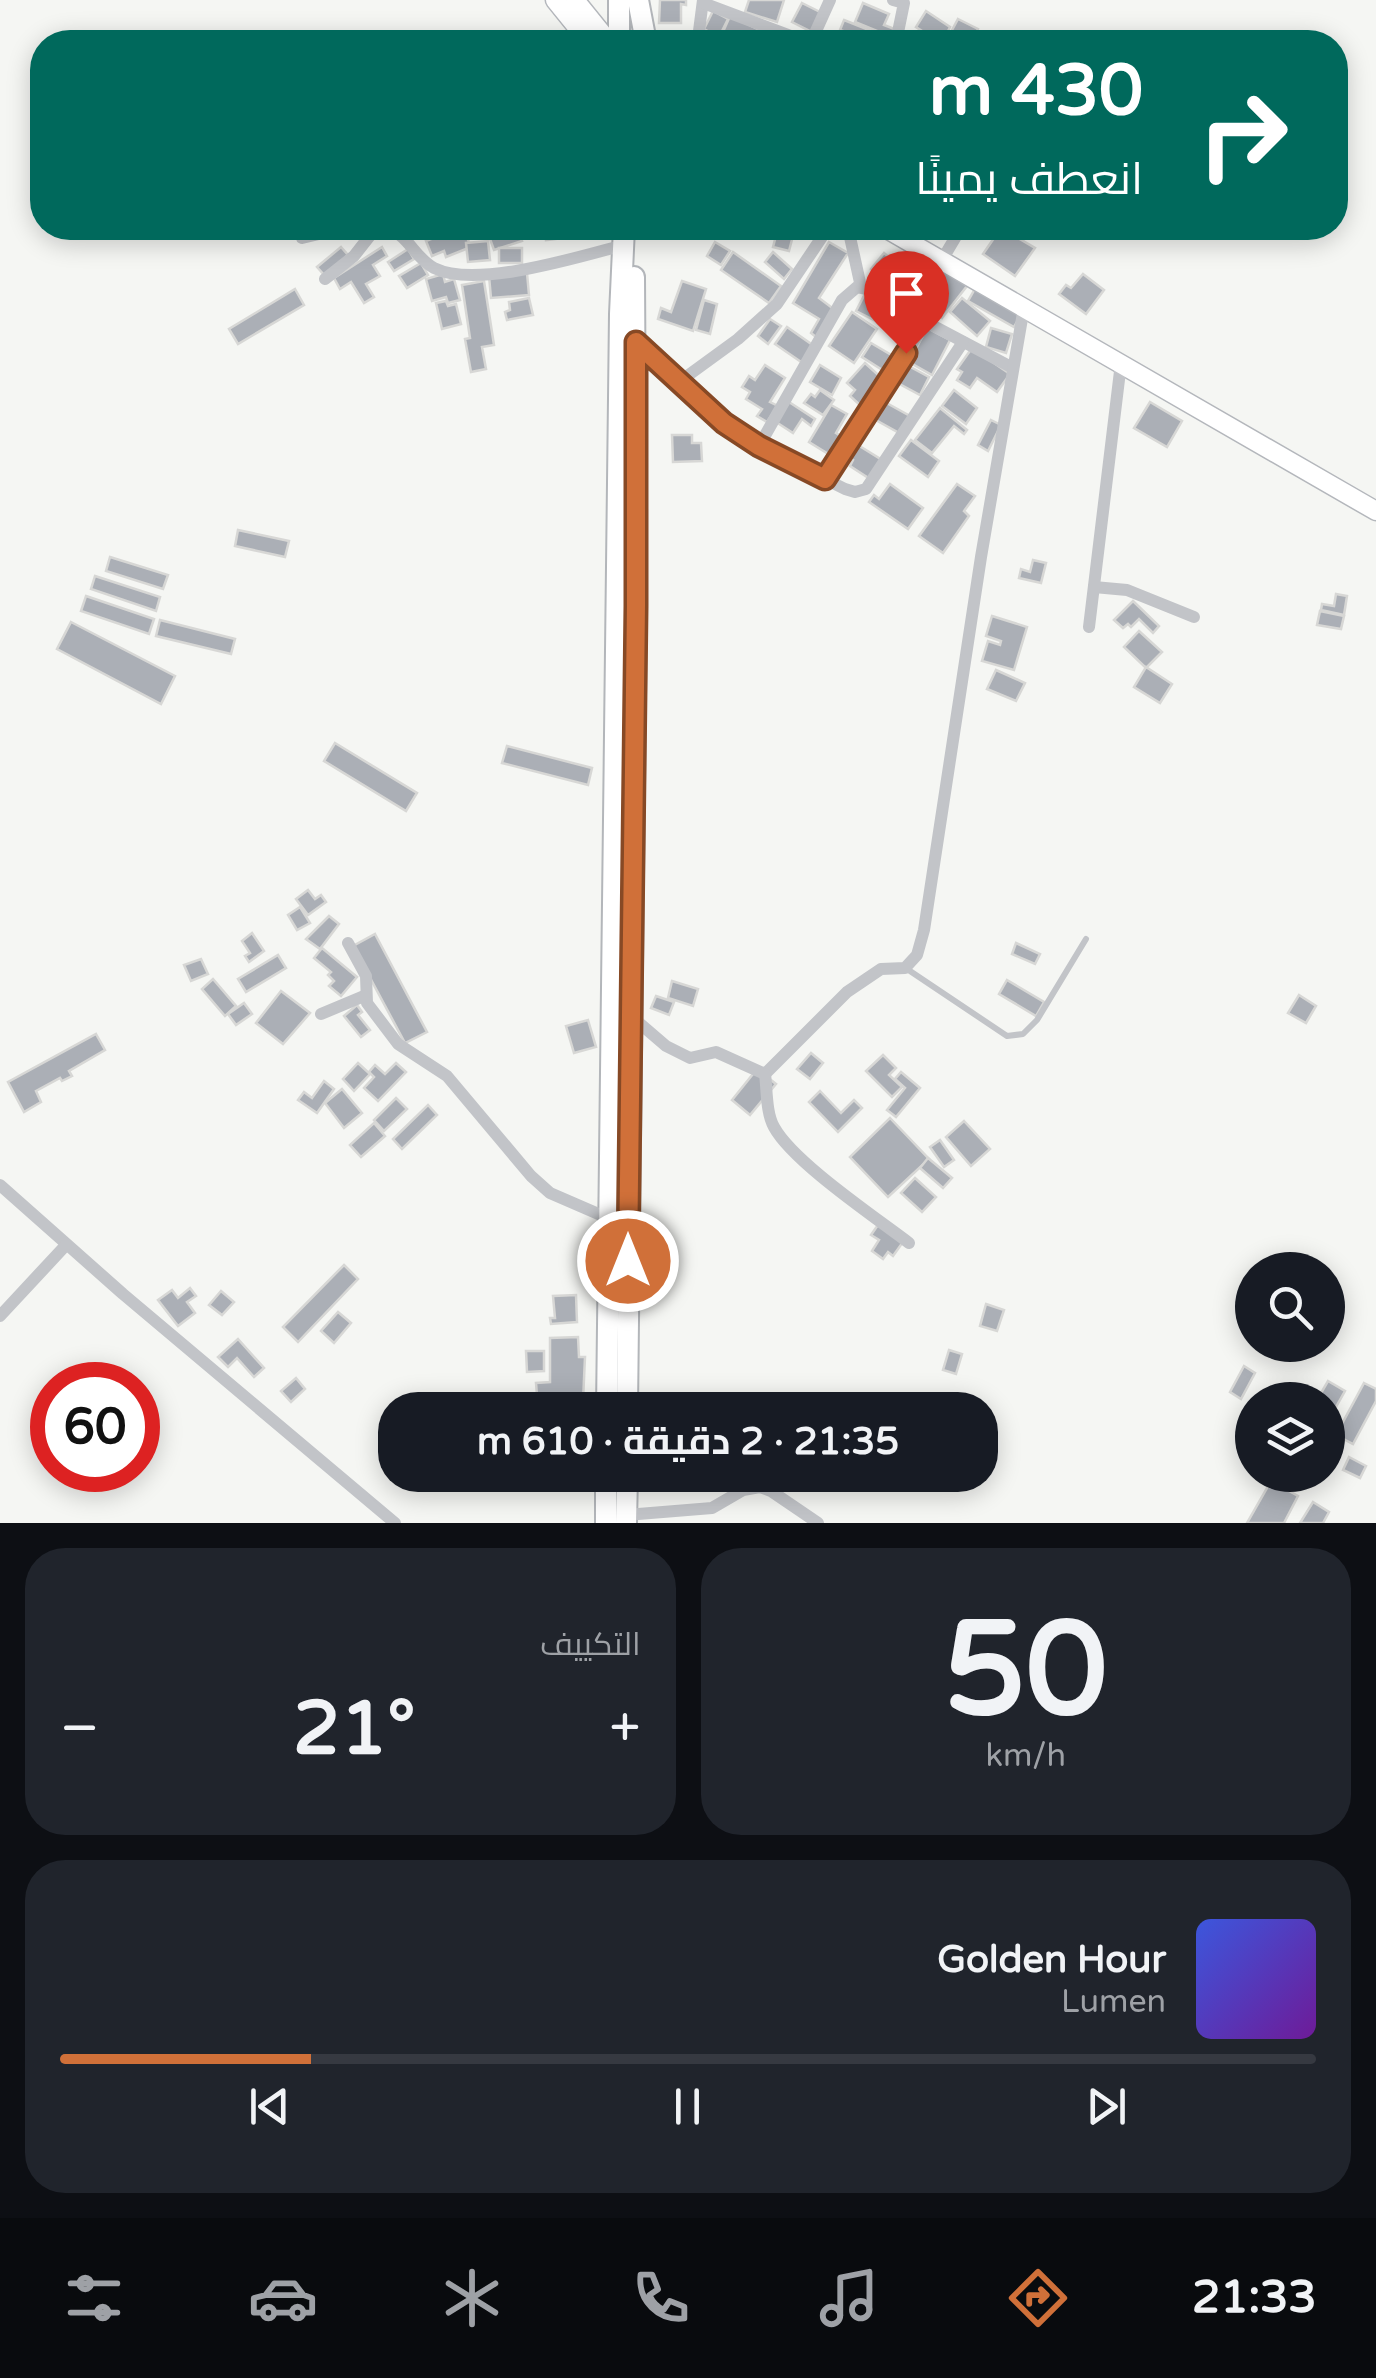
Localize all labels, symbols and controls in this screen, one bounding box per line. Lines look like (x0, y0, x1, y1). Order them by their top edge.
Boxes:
text: 430 m (929, 50, 1143, 134)
icon: right (1178, 70, 1308, 200)
text: انعطف يمينًا (915, 153, 1143, 207)
pin (864, 251, 949, 354)
icon: arrive (879, 266, 934, 321)
position arrow (576, 1209, 680, 1313)
map controls (1235, 1252, 1345, 1492)
button: search (1235, 1252, 1345, 1362)
speed limit sign: 60 (30, 1362, 160, 1492)
button: layers (1235, 1382, 1345, 1492)
text: 21:35 · 2 دقيقة · 610 m (477, 1419, 899, 1465)
text: 50 (944, 1594, 1107, 1750)
text: التكييف (540, 1626, 641, 1664)
text: 21° (293, 1684, 416, 1774)
text: − (60, 1696, 99, 1762)
text: + (610, 1696, 641, 1762)
text: km/h (986, 1737, 1066, 1775)
text: Golden Hour (937, 1937, 1166, 1983)
text: Lumen (1061, 1983, 1166, 2021)
icon: previous (242, 2079, 297, 2134)
icon: pause (660, 2079, 715, 2134)
icon: next (1079, 2079, 1134, 2134)
icon: filters (59, 2263, 129, 2333)
icon: car (248, 2263, 318, 2333)
icon: climate (437, 2263, 507, 2333)
icon: phone (626, 2263, 696, 2333)
icon: music (814, 2263, 884, 2333)
icon: directions (1003, 2263, 1073, 2333)
text: 21:33 (1192, 2271, 1317, 2325)

